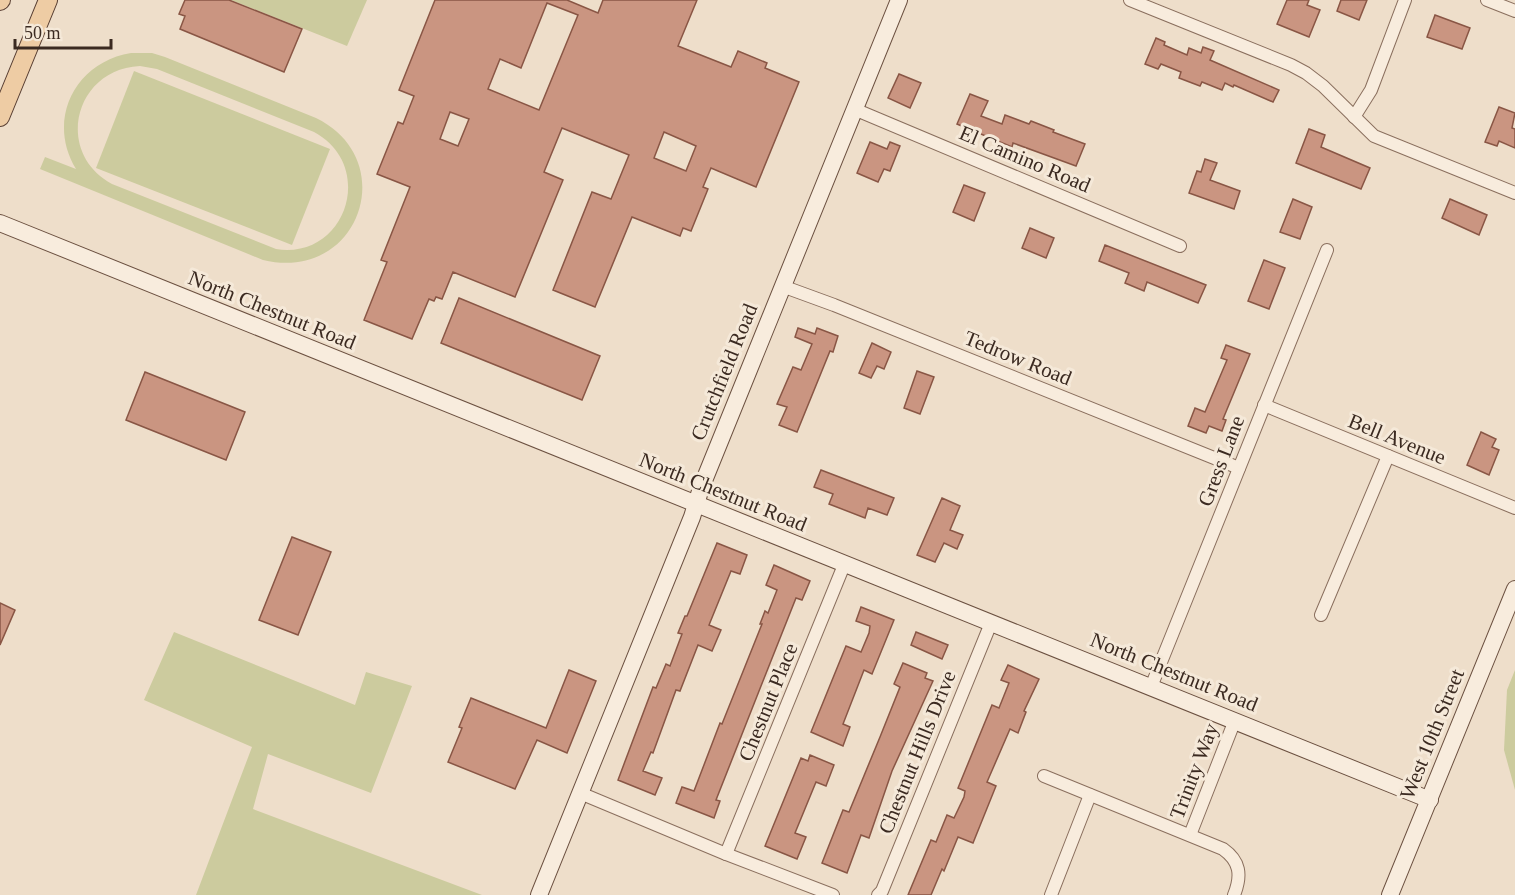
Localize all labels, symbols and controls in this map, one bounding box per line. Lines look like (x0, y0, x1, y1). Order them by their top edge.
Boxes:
scale bar (15, 12, 111, 50)
text: 50 m (24, 23, 61, 43)
street label: El Camino Road (956, 121, 1095, 198)
street label: North Chestnut Road (185, 265, 360, 355)
street label: Crutchfield Road (686, 300, 763, 444)
street label: Tedrow Road (961, 326, 1076, 391)
street label: Bell Avenue (1345, 409, 1449, 469)
street label: Gress Lane (1193, 412, 1249, 510)
street label: North Chestnut Road (636, 447, 811, 537)
street label: North Chestnut Road (1087, 627, 1262, 717)
street label: Chestnut Place (733, 639, 803, 765)
street label: West 10th Street (1395, 665, 1469, 803)
street label: Chestnut Hills Drive (873, 667, 961, 837)
street label: Trinity Way (1165, 719, 1223, 822)

